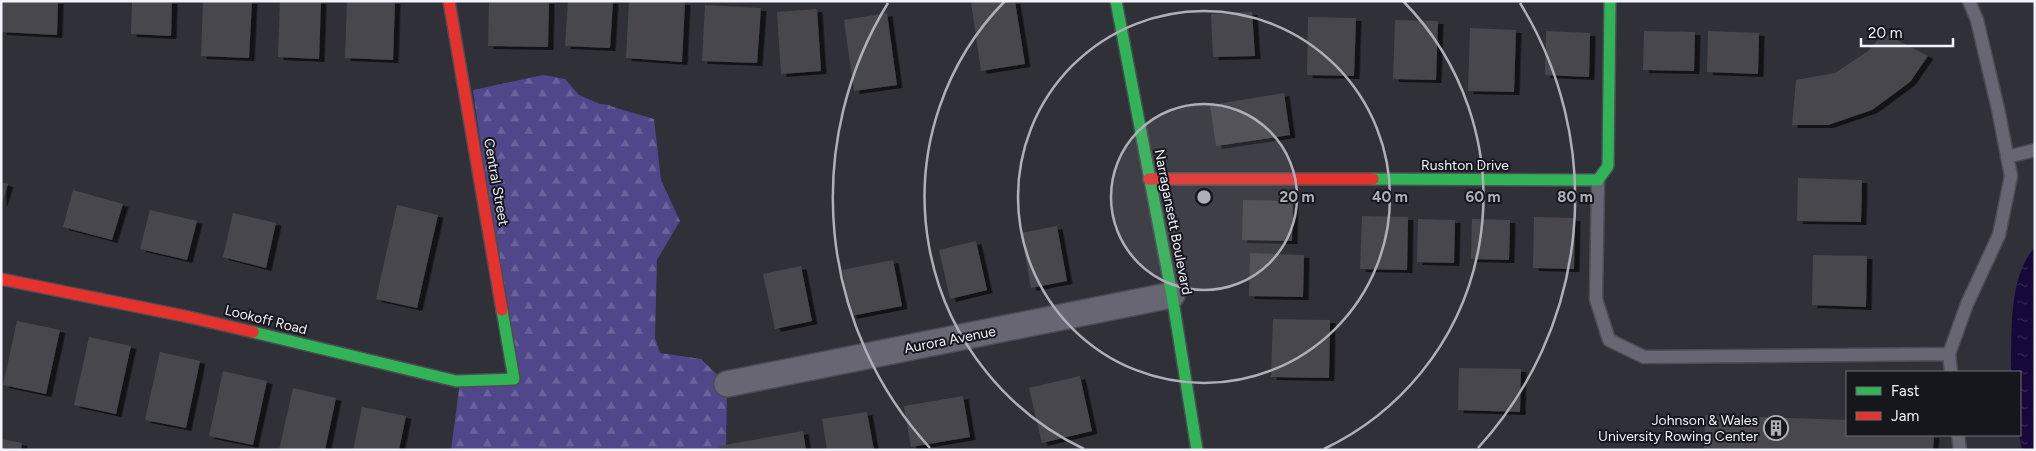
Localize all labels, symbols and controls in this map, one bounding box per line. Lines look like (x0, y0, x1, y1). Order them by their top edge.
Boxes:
scale bar (1861, 15, 1954, 47)
text: 20 m (1868, 24, 1902, 42)
street label: Central Street (480, 137, 512, 227)
street label: Narragansett Boulevard (1151, 148, 1195, 296)
street label: Rushton Drive (1421, 157, 1509, 174)
centre of rings (1195, 188, 1213, 206)
text: 20 m (1279, 188, 1315, 206)
text: 40 m (1372, 188, 1408, 206)
text: 60 m (1465, 188, 1501, 206)
text: 80 m (1557, 188, 1593, 206)
street label: Lookoff Road (223, 302, 309, 338)
street label: Aurora Avenue (903, 323, 998, 357)
legend (1846, 371, 2021, 436)
text: Fast (1891, 382, 1920, 400)
text: Jam (1891, 407, 1919, 425)
place label: Johnson & Wales University Rowing Center (1598, 412, 1758, 445)
building icon: Johnson & Wales University Rowing Center (1763, 415, 1789, 441)

